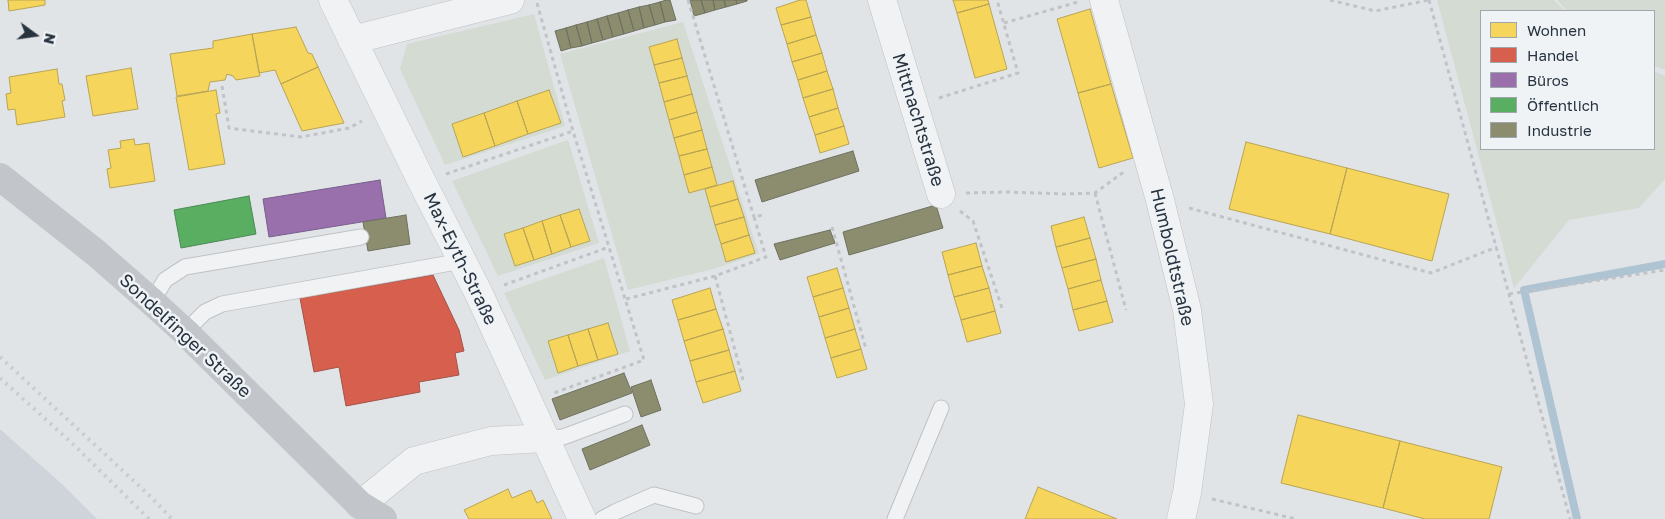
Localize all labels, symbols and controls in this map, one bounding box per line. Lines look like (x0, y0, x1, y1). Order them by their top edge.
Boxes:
north arrow (10, 10, 60, 60)
legend (1480, 10, 1655, 150)
text: Wohnen (1527, 21, 1586, 39)
text: N (41, 32, 60, 46)
text: Handel (1527, 46, 1579, 64)
street label: Mittnachtstraße (887, 51, 949, 189)
text: Büros (1527, 71, 1569, 89)
text: Öffentlich (1527, 96, 1599, 114)
text: Industrie (1527, 121, 1592, 139)
street label: Humboldtstraße (1146, 186, 1198, 328)
street label: Max-Eyth-Straße (419, 189, 501, 329)
street label: Sondelfinger Straße (115, 269, 255, 403)

